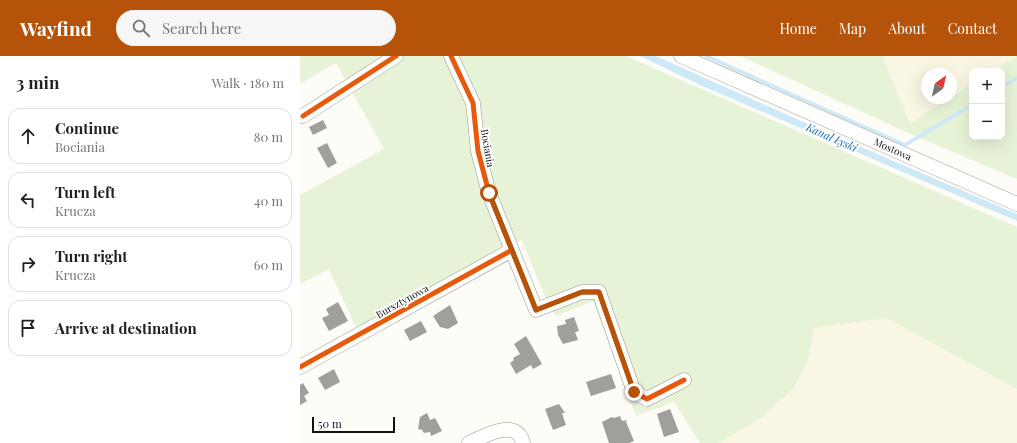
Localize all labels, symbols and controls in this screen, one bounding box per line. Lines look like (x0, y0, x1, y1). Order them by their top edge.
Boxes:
search box (116, 10, 396, 46)
text: Wayfind (20, 15, 92, 41)
icon: search (130, 17, 152, 39)
text: Search here (162, 18, 241, 38)
text: Home (779, 19, 817, 38)
text: Map (839, 19, 866, 38)
text: About (888, 19, 926, 38)
text: Contact (948, 19, 997, 38)
north arrow (921, 68, 957, 104)
map controls (969, 68, 1005, 140)
button: + (969, 68, 1005, 104)
text: 3 min (16, 71, 59, 93)
text: Walk · 180 m (212, 74, 284, 91)
button: − (969, 104, 1005, 140)
text: Continue (55, 118, 119, 138)
water label: Kanał Łyski (803, 119, 861, 155)
icon: ahead (17, 125, 39, 147)
text: 80 m (254, 128, 283, 145)
street label: Bociania (478, 128, 498, 168)
street label: Mostowa (872, 134, 914, 164)
text: Bociania (55, 138, 105, 155)
text: Turn left (55, 182, 116, 202)
route start (480, 184, 498, 202)
icon: left (17, 189, 39, 211)
text: 40 m (254, 192, 283, 209)
text: Krucza (55, 202, 96, 219)
text: Turn right (55, 246, 128, 266)
icon: right (17, 253, 39, 275)
text: 60 m (254, 256, 283, 273)
text: Krucza (55, 266, 96, 283)
street label: Bursztynowa (373, 281, 431, 321)
icon: arrive (17, 317, 39, 339)
text: Arrive at destination (55, 318, 197, 338)
route end (625, 383, 643, 401)
scale bar (312, 415, 395, 434)
text: 50 m (318, 416, 342, 431)

